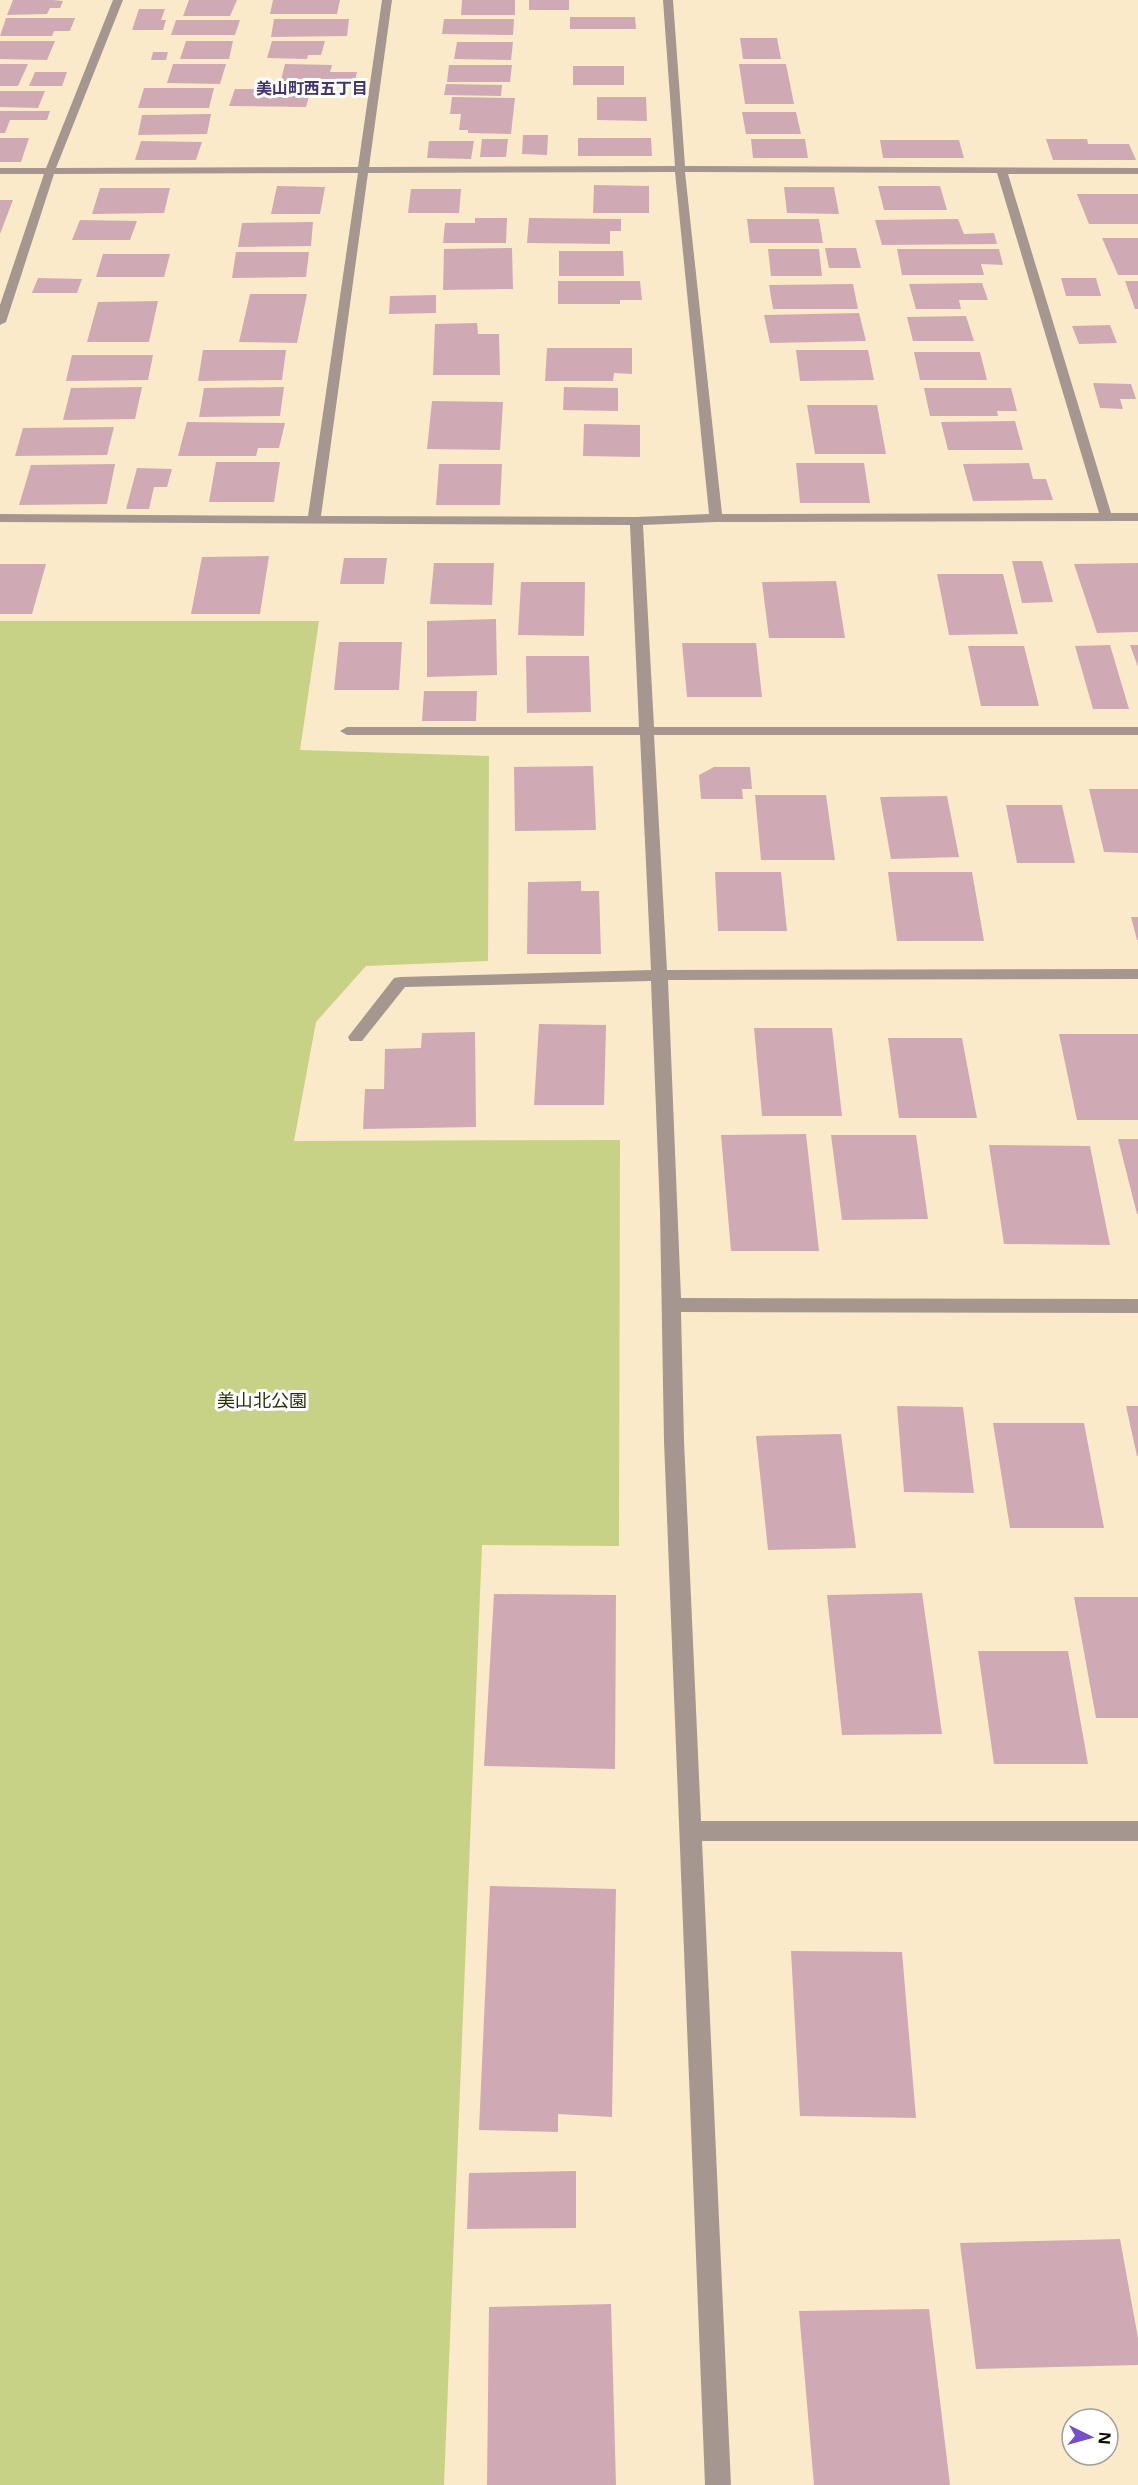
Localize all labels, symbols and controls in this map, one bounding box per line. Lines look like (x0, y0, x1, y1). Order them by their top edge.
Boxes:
district label: 美山町西五丁目 (256, 77, 368, 99)
park label: 美山北公園 (217, 1388, 307, 1412)
north arrow (1060, 2407, 1120, 2467)
text: N (1093, 2431, 1116, 2446)

